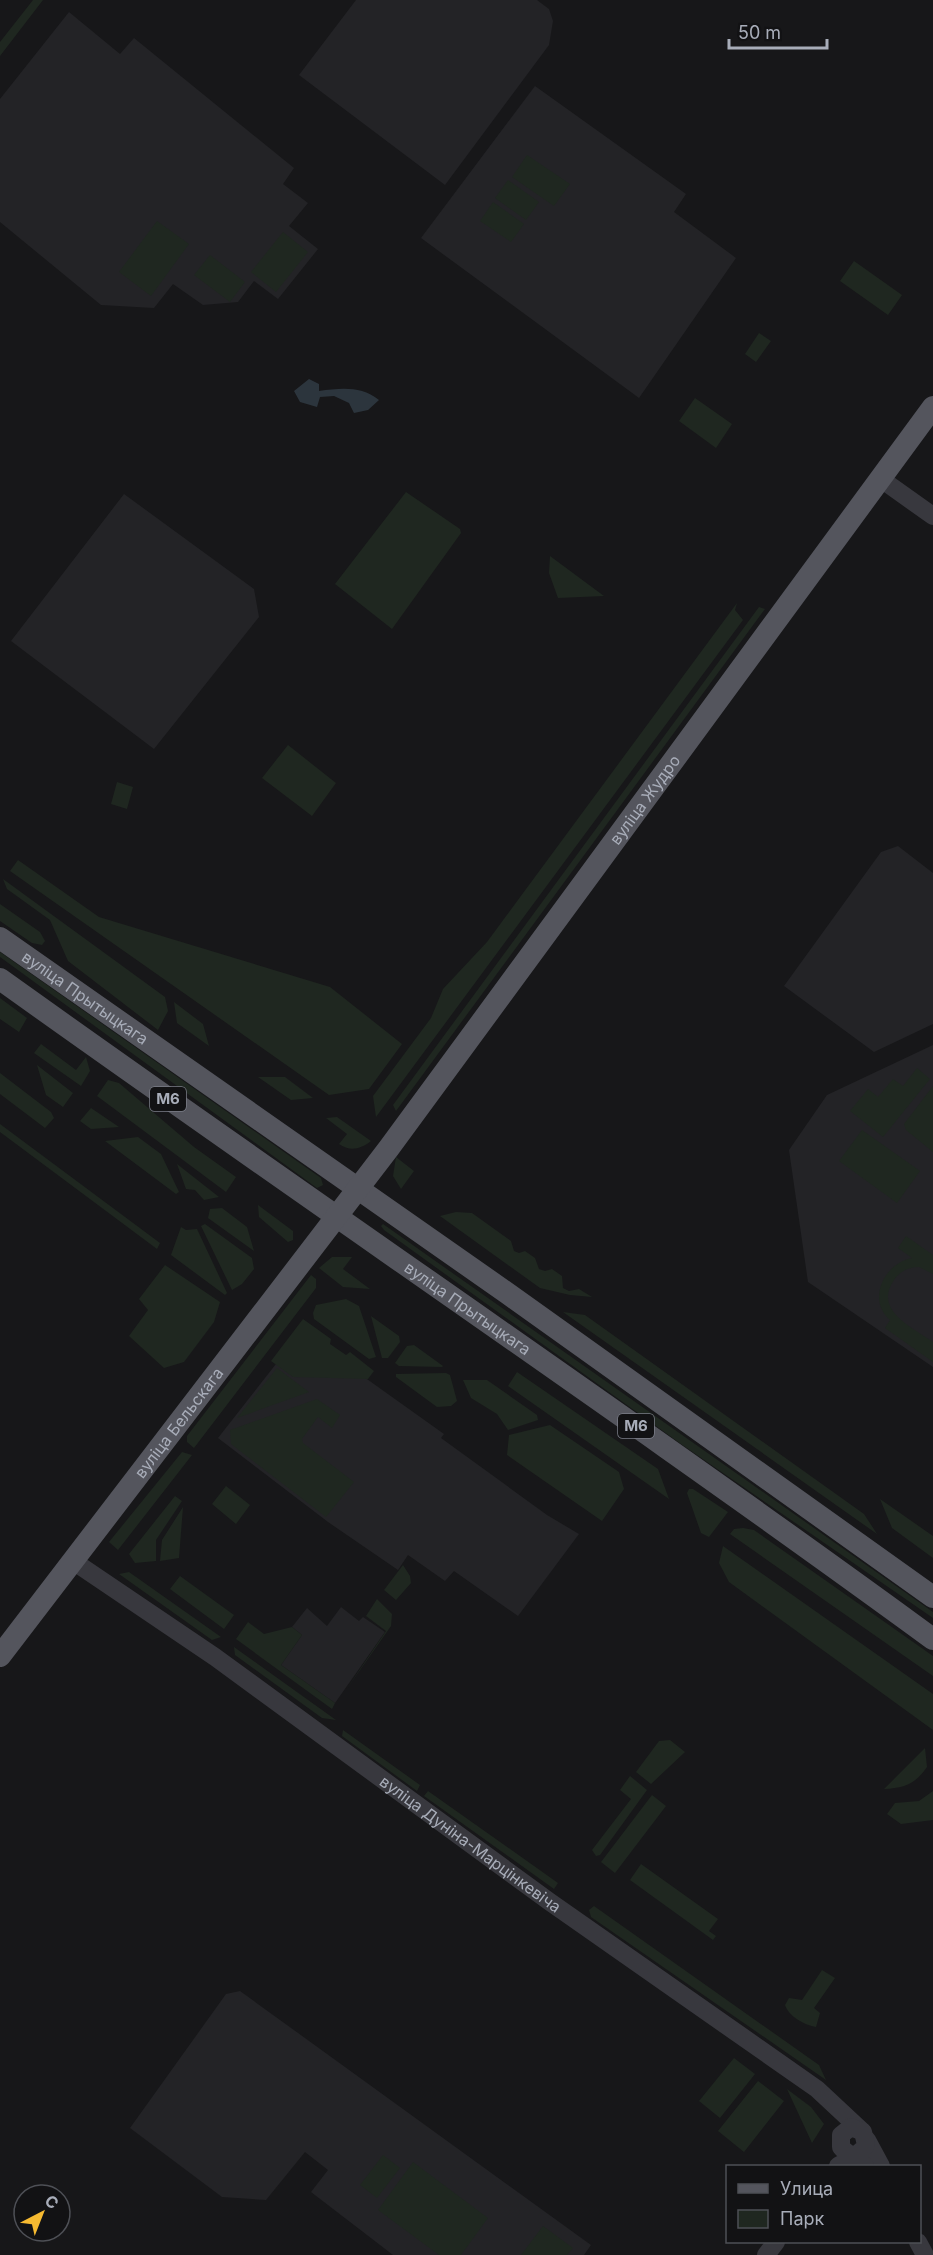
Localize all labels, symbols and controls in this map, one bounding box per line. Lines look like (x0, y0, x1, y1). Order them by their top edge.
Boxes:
scale bar (729, 12, 826, 50)
text: 50 m (738, 22, 781, 43)
street label: вуліца Жудро (605, 751, 684, 848)
street label: вуліца Прытыцкага (18, 947, 152, 1049)
road number: М6 (150, 1087, 186, 1111)
street label: вуліца Прытыцкага (401, 1257, 535, 1359)
street label: вуліца Бельскага (130, 1363, 227, 1482)
road number: М6 (618, 1414, 654, 1438)
street label: вуліца Дуніна-Марцінкевіча (376, 1771, 565, 1917)
legend (726, 2165, 921, 2243)
text: Улица (780, 2178, 833, 2199)
north arrow (12, 2183, 72, 2243)
text: С (41, 2190, 63, 2213)
text: Парк (780, 2208, 825, 2229)

